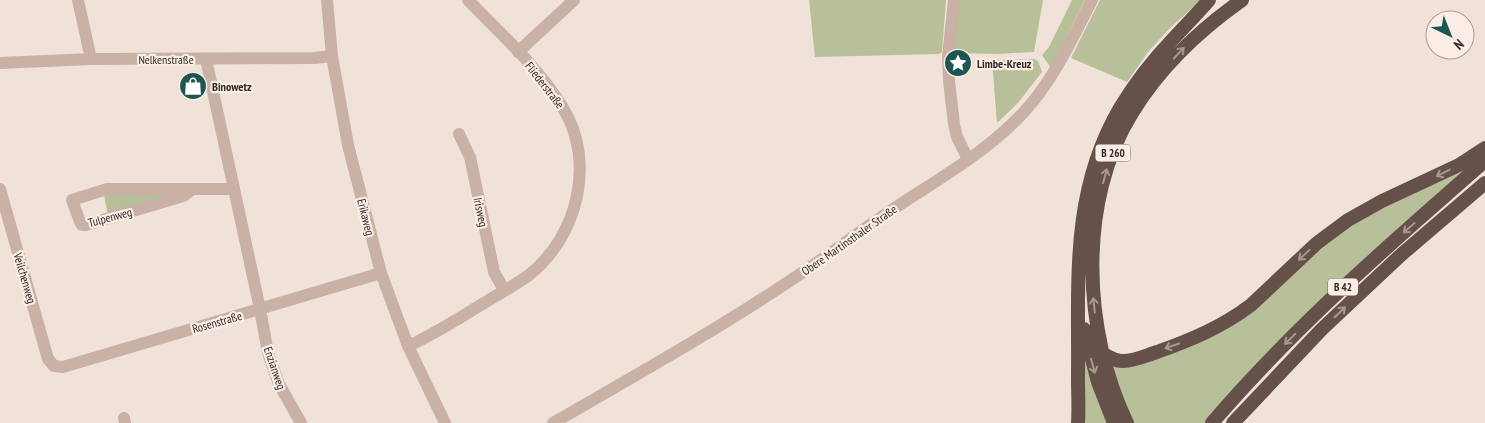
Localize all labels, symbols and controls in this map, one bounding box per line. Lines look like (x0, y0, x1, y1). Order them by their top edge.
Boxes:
north arrow (1425, 10, 1475, 60)
text: N (1450, 35, 1468, 54)
one-way arrow (1173, 46, 1185, 59)
place icon: Limbe-Kreuz (943, 48, 973, 78)
street label: Nelkenstraße (138, 52, 194, 67)
place label: Limbe-Kreuz (977, 56, 1032, 71)
street label: Fliederstraße (522, 59, 568, 111)
shop icon: Binowetz (178, 71, 208, 101)
place label: Binowetz (212, 79, 252, 94)
road number: B 260 (1096, 144, 1130, 162)
one-way arrow (1101, 168, 1111, 184)
one-way arrow (1436, 169, 1451, 178)
street label: Irisweg (471, 196, 491, 228)
street label: Erikaweg (354, 197, 378, 237)
street label: Obere Martinsthaler Straße (798, 201, 900, 279)
street label: Tulpenweg (86, 204, 134, 230)
one-way arrow (1402, 222, 1415, 233)
one-way arrow (1297, 249, 1310, 261)
street label: Veilchenweg (10, 250, 39, 305)
road number: B 42 (1328, 278, 1358, 296)
one-way arrow (1089, 297, 1099, 313)
one-way arrow (1333, 306, 1346, 318)
street label: Rosenstraße (190, 308, 244, 336)
one-way arrow (1284, 333, 1297, 345)
one-way arrow (1164, 342, 1180, 352)
street label: Enzianweg (261, 345, 289, 391)
one-way arrow (1089, 358, 1099, 374)

